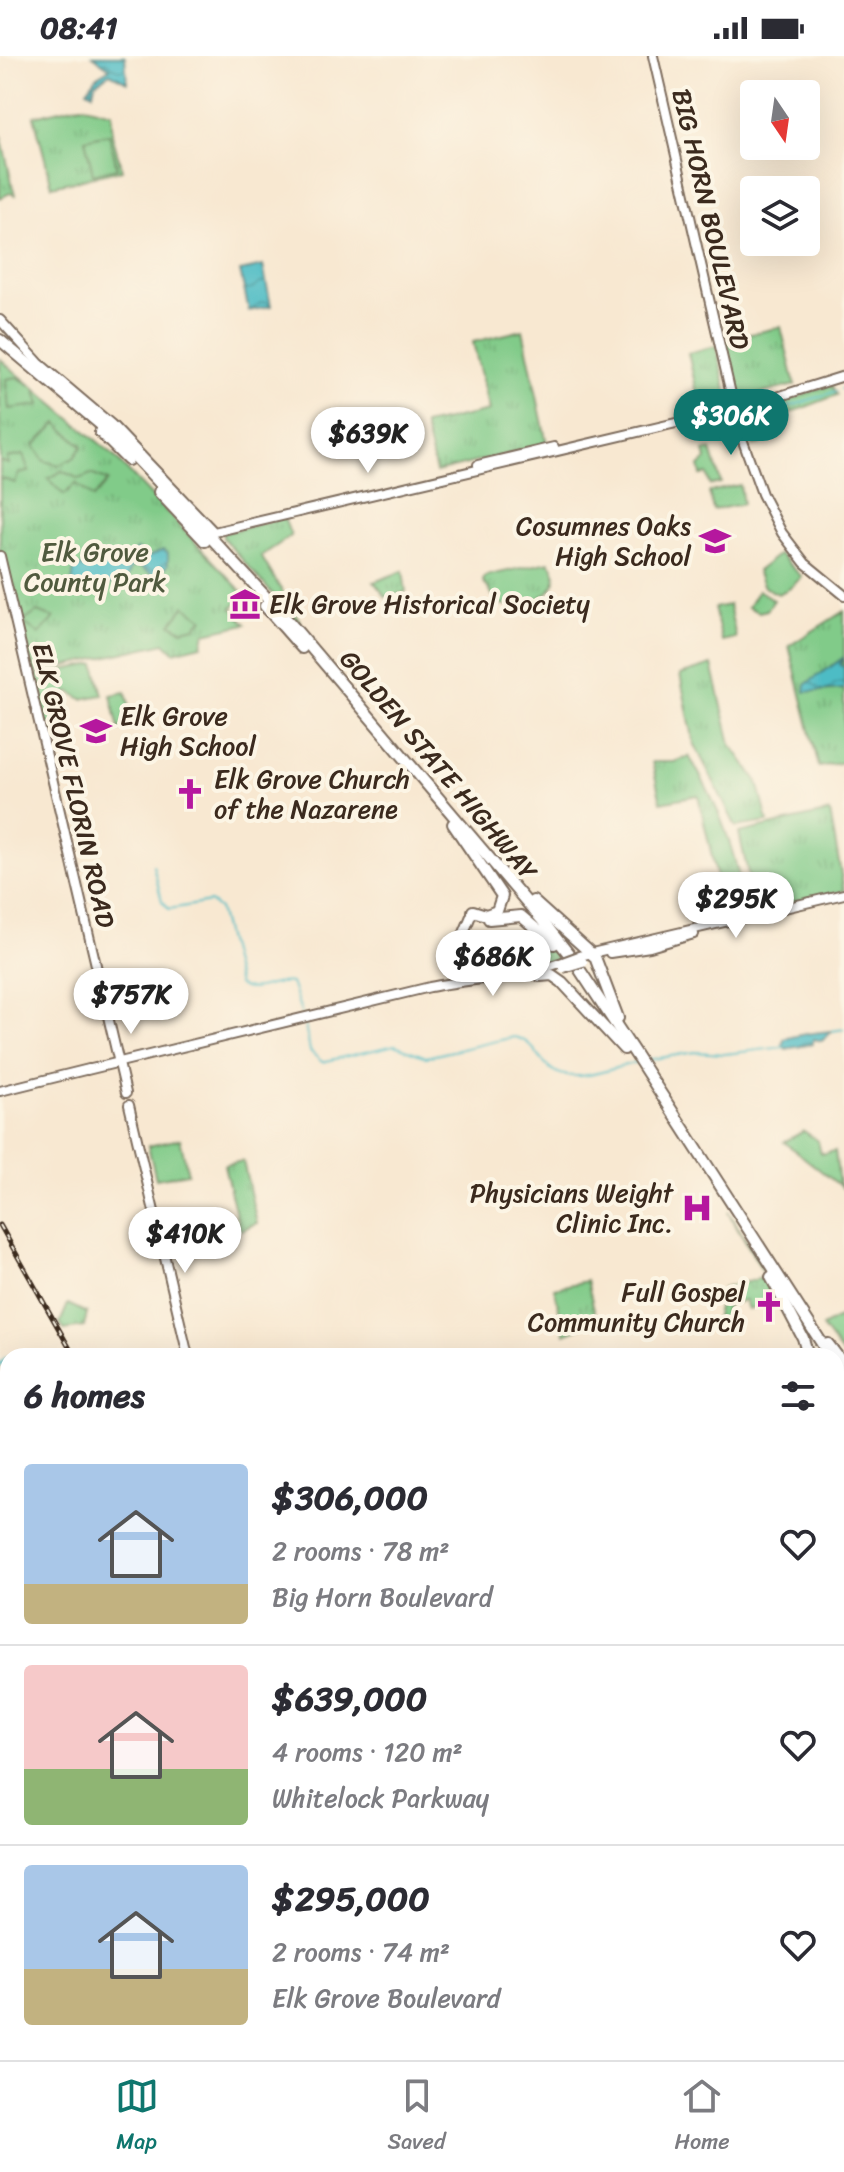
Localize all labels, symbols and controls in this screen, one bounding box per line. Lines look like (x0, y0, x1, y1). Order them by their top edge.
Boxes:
text: 08:41 (40, 1, 118, 55)
north arrow (740, 80, 820, 160)
map controls (740, 80, 820, 256)
street label: BIG HORN BOULEVARD (659, 84, 763, 354)
button: layers (740, 176, 820, 256)
pin: $306K (675, 389, 787, 457)
text: $306K (692, 392, 770, 438)
pin: $639K (312, 407, 424, 475)
text: $639K (329, 410, 407, 456)
place label: Cosumnes Oaks High School (516, 503, 692, 579)
school or university icon: Cosumnes Oaks High School (698, 524, 732, 558)
park label: Elk Grove County Park (24, 529, 166, 605)
place label: Elk Grove Historical Society (269, 581, 591, 627)
museum icon: Elk Grove Historical Society (228, 587, 262, 621)
street label: ELK GROVE FLORIN ROAD (19, 638, 129, 933)
street label: GOLDEN STATE HIGHWAY (328, 639, 551, 892)
place label: Elk Grove High School (120, 693, 256, 769)
school or university icon: Elk Grove High School (79, 714, 113, 748)
place label: Elk Grove Church of the Nazarene (214, 756, 410, 832)
church icon: Elk Grove Church of the Nazarene (173, 777, 207, 811)
pin: $295K (680, 872, 792, 940)
text: $295K (696, 875, 776, 921)
pin: $686K (437, 930, 549, 998)
text: $686K (454, 933, 532, 979)
pin: $757K (75, 968, 187, 1036)
text: $757K (92, 971, 170, 1017)
place label: Physicians Weight Clinic Inc. (470, 1170, 675, 1246)
hospital icon: Physicians Weight Clinic Inc. (680, 1191, 714, 1225)
pin: $410K (129, 1207, 241, 1275)
text: $410K (146, 1210, 224, 1256)
place label: Full Gospel Community Church (528, 1269, 746, 1345)
church icon: Full Gospel Community Church (752, 1290, 786, 1324)
text: 6 homes (24, 1366, 145, 1426)
icon: filters (776, 1374, 820, 1418)
text: $306,000 (272, 1468, 428, 1528)
icon: home (88, 1496, 184, 1592)
icon: heart (776, 1522, 820, 1566)
text: 2 rooms · 78 m² (272, 1528, 449, 1574)
text: Big Horn Boulevard (272, 1574, 492, 1620)
text: $639,000 (272, 1669, 427, 1729)
icon: home (88, 1697, 184, 1793)
icon: heart (776, 1723, 820, 1767)
text: 4 rooms · 120 m² (272, 1729, 463, 1775)
text: Whitelock Parkway (272, 1775, 489, 1821)
text: $295,000 (272, 1869, 430, 1929)
icon: home (88, 1897, 184, 1993)
icon: heart (776, 1923, 820, 1967)
text: 2 rooms · 74 m² (272, 1929, 450, 1975)
text: Elk Grove Boulevard (272, 1975, 500, 2021)
tab: Map (115, 2074, 159, 2161)
tab: Saved (388, 2074, 446, 2161)
tab: Home (675, 2074, 729, 2161)

